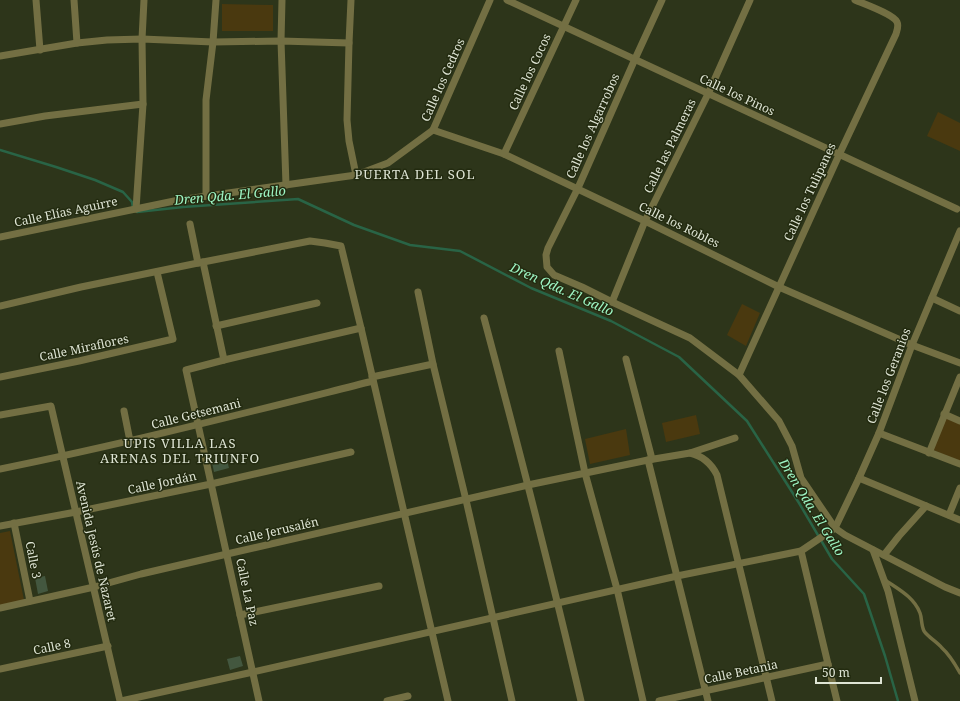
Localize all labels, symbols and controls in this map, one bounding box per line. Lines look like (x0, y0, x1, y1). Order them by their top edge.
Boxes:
street label: Calle los Cocos (504, 31, 555, 113)
street label: Calle los Cedros (417, 35, 468, 124)
street label: Calle los Algarrobos (562, 70, 623, 181)
street label: Calle los Pinos (697, 70, 778, 119)
street label: Calle las Palmeras (639, 96, 700, 196)
street label: Calle los Tulipanes (779, 140, 840, 244)
district label: PUERTA DEL SOL (354, 165, 476, 183)
water label: Dren Qda. El Gallo (173, 181, 286, 209)
street label: Calle Elías Aguirre (13, 192, 119, 231)
street label: Calle los Robles (636, 198, 722, 251)
water label: Dren Qda. El Gallo (506, 258, 617, 320)
street label: Calle los Geranios (862, 325, 915, 426)
street label: Calle Miraflores (38, 330, 130, 365)
street label: Calle Getsemani (149, 394, 243, 433)
district label: UPIS VILLA LAS ARENAS DEL TRIUNFO (100, 434, 260, 467)
water label: Dren Qda. El Gallo (774, 454, 849, 559)
street label: Calle Jordán (126, 467, 198, 498)
street label: Avenida Jesús de Nazaret (72, 479, 121, 623)
street label: Calle Jerusalén (233, 513, 321, 548)
street label: Calle 3 (22, 540, 45, 580)
street label: Calle La Paz (232, 557, 263, 627)
street label: Calle 8 (32, 634, 72, 659)
street label: Calle Betania (703, 655, 779, 688)
scale bar (816, 659, 881, 685)
text: 50 m (822, 664, 850, 681)

